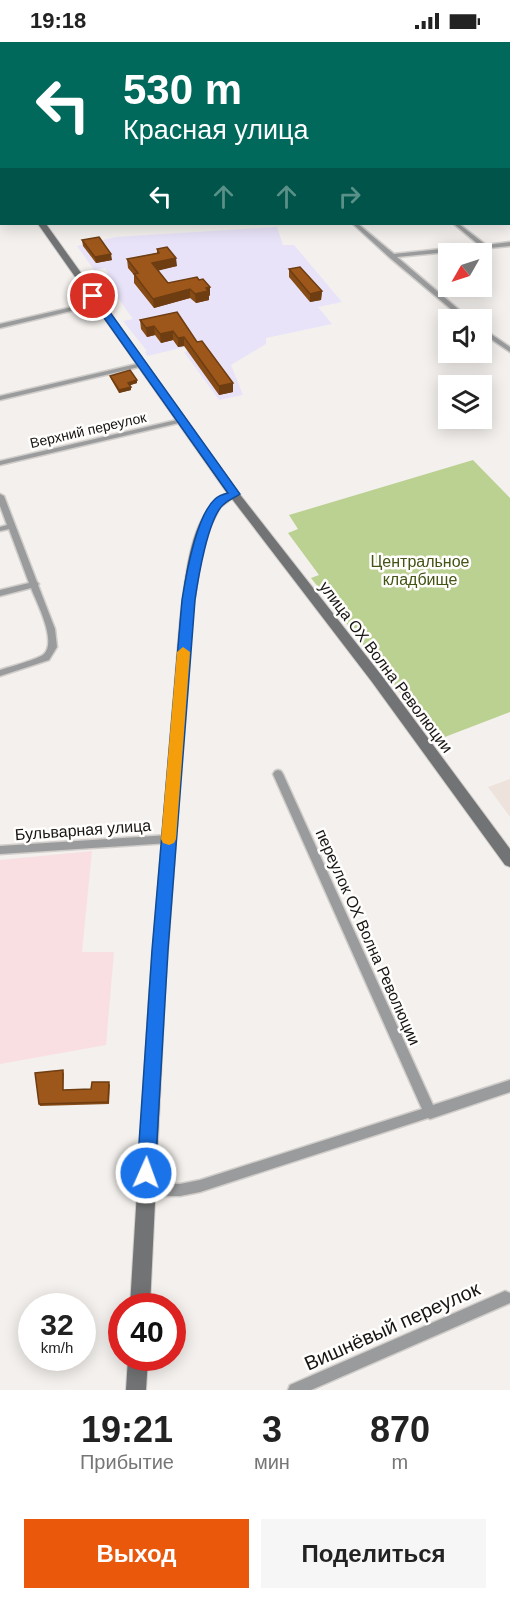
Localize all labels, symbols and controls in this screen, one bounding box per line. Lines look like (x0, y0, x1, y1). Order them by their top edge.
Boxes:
text: 19:18 (30, 8, 86, 33)
icon: left (24, 66, 102, 144)
text: 530 m (123, 66, 242, 113)
text: Красная улица (123, 115, 309, 145)
icon: left (144, 180, 177, 213)
icon: ahead (207, 180, 240, 213)
icon: ahead (270, 180, 303, 213)
icon: right (333, 180, 366, 213)
north arrow (438, 243, 492, 297)
map controls (438, 243, 492, 429)
pin (67, 270, 118, 321)
icon: arrive (76, 279, 109, 312)
button: sound (438, 309, 492, 363)
button: layers (438, 375, 492, 429)
street label: Верхний переулок (28, 409, 148, 451)
park label: Центральное кладбище (371, 553, 470, 588)
street label: улица ОХ Волна Революции (316, 578, 456, 756)
street label: Бульварная улица (14, 817, 152, 843)
street label: переулок ОХ Волна Революции (313, 826, 423, 1048)
position arrow (114, 1141, 178, 1205)
street label: Вишнёвый переулок (301, 1277, 483, 1375)
speed limit sign: 40 (108, 1293, 186, 1371)
text: 32 (40, 1308, 74, 1341)
text: km/h (41, 1339, 73, 1356)
text: 19:21 (81, 1409, 173, 1450)
text: 3 (262, 1409, 282, 1450)
text: 870 (370, 1409, 430, 1450)
text: Прибытие (80, 1451, 174, 1473)
text: мин (254, 1451, 290, 1473)
text: m (392, 1451, 408, 1473)
button: Выход (24, 1519, 249, 1588)
button: Поделиться (261, 1519, 486, 1588)

